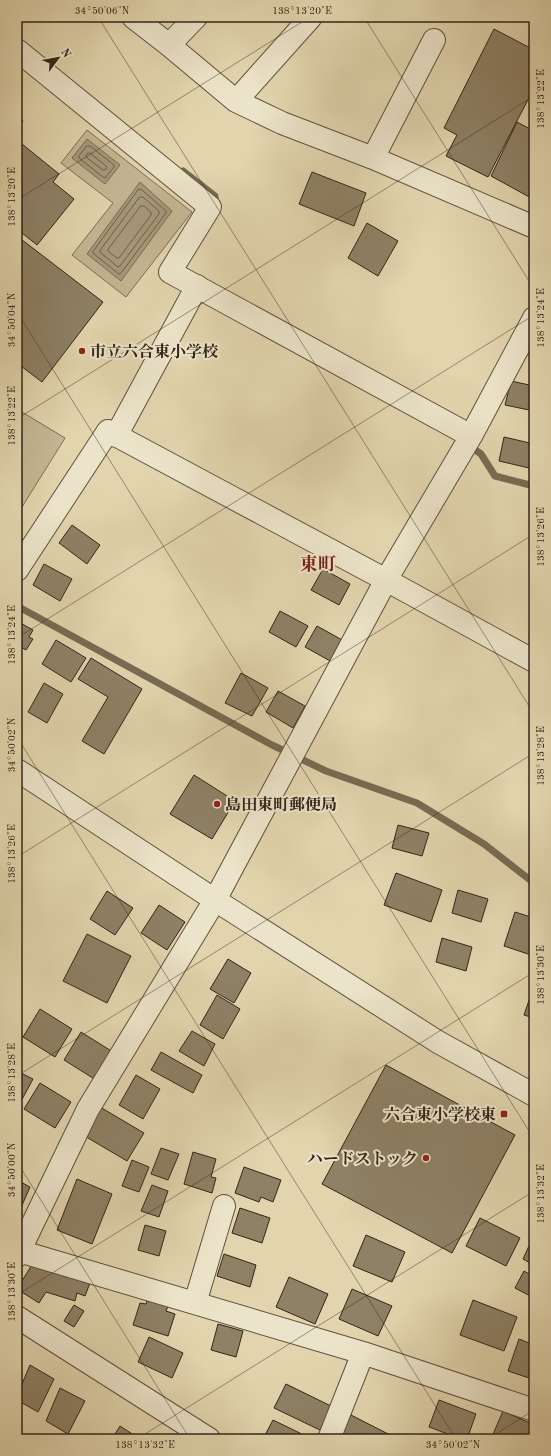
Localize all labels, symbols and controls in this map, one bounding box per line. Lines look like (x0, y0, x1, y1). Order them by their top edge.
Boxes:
text: 34°50'06"N (75, 6, 130, 16)
text: 138°13'20"E (272, 6, 332, 16)
north arrow (38, 38, 78, 78)
text: N (58, 47, 72, 60)
text: 138°13'22"E (536, 69, 546, 129)
text: 138°13'20"E (7, 167, 17, 227)
text: 138°13'24"E (536, 288, 546, 348)
text: 34°50'04"N (7, 292, 17, 347)
place label: 市立六合東小学校 (90, 343, 219, 361)
marker: 市立六合東小学校 (77, 346, 87, 356)
text: 138°13'22"E (7, 386, 17, 446)
text: 138°13'26"E (536, 507, 546, 567)
district label: 東町 (300, 554, 336, 574)
text: 138°13'24"E (7, 605, 17, 665)
text: 34°50'02"N (7, 717, 17, 772)
text: 138°13'28"E (536, 726, 546, 786)
place label: 島田東町郵便局 (225, 796, 337, 814)
marker: 島田東町郵便局 (212, 799, 222, 809)
text: 138°13'26"E (7, 824, 17, 884)
text: 138°13'30"E (536, 945, 546, 1005)
text: 138°13'28"E (7, 1043, 17, 1103)
place label: 六合東小学校東 (384, 1106, 496, 1124)
marker: 六合東小学校東 (499, 1109, 509, 1119)
text: 34°50'00"N (7, 1142, 17, 1197)
place label: ハードストック (307, 1151, 418, 1168)
marker: ハードストック (421, 1153, 431, 1163)
text: 138°13'32"E (536, 1164, 546, 1224)
text: 138°13'30"E (7, 1262, 17, 1322)
text: 138°13'32"E (115, 1440, 175, 1450)
text: 34°50'02"N (426, 1440, 481, 1450)

